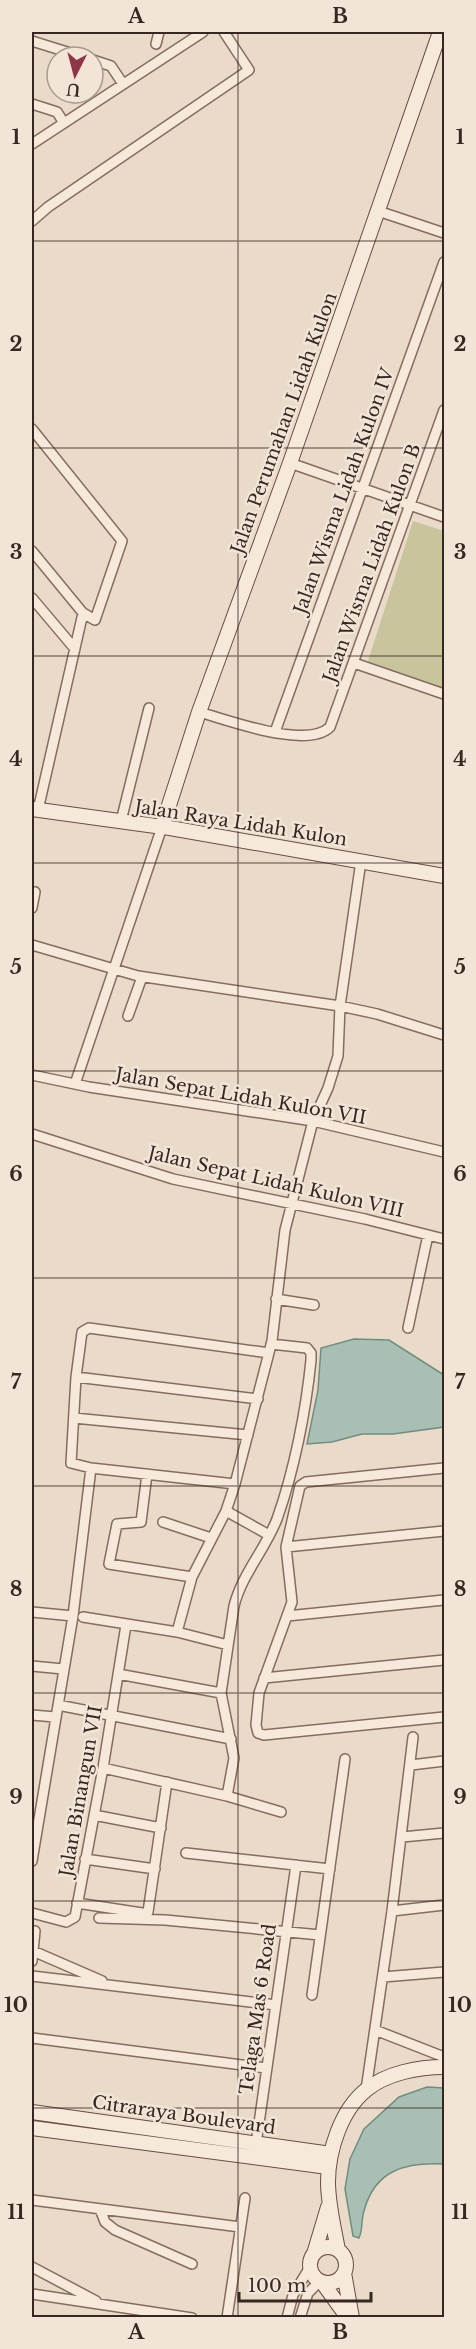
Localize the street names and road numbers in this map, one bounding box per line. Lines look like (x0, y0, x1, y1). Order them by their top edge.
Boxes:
street label: Jalan Perumahan Lidah Kulon (226, 289, 342, 559)
street label: Jalan Wisma Lidah Kulon IV (288, 364, 399, 619)
street label: Jalan Wisma Lidah Kulon B (318, 441, 426, 687)
street label: Jalan Raya Lidah Kulon (131, 795, 349, 851)
street label: Jalan Sepat Lidah Kulon VII (112, 1063, 368, 1129)
street label: Jalan Sepat Lidah Kulon VIII (144, 1141, 406, 1222)
street label: Jalan Binangun VII (55, 1704, 107, 1880)
street label: Telaga Mas 6 Road (235, 1922, 281, 2096)
street label: Citraraya Boulevard (91, 2091, 277, 2139)

